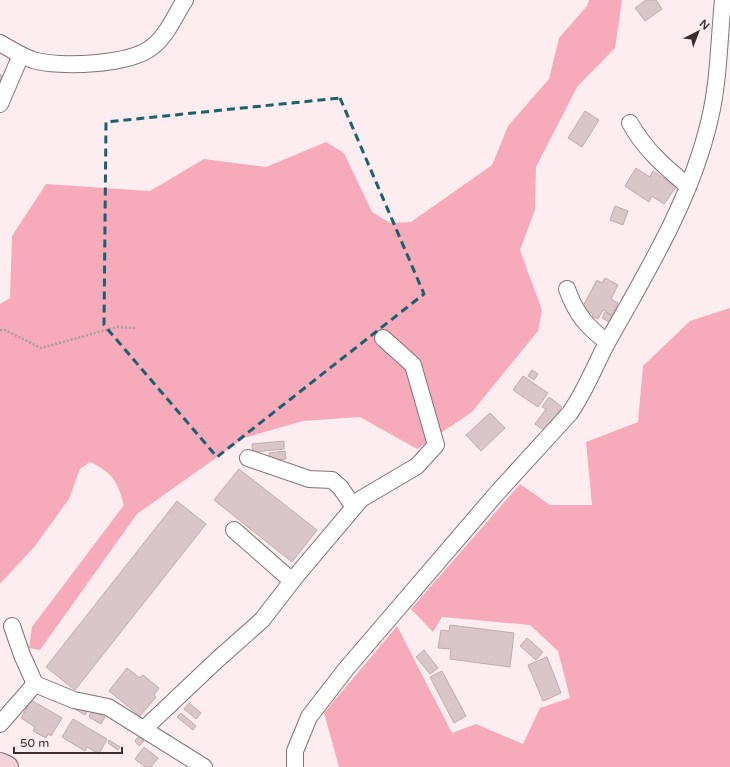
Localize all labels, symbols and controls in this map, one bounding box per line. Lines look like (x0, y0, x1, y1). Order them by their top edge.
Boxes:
north arrow (678, 12, 718, 52)
text: N (697, 17, 712, 33)
scale bar (14, 729, 122, 755)
text: 50 m (20, 736, 49, 750)

